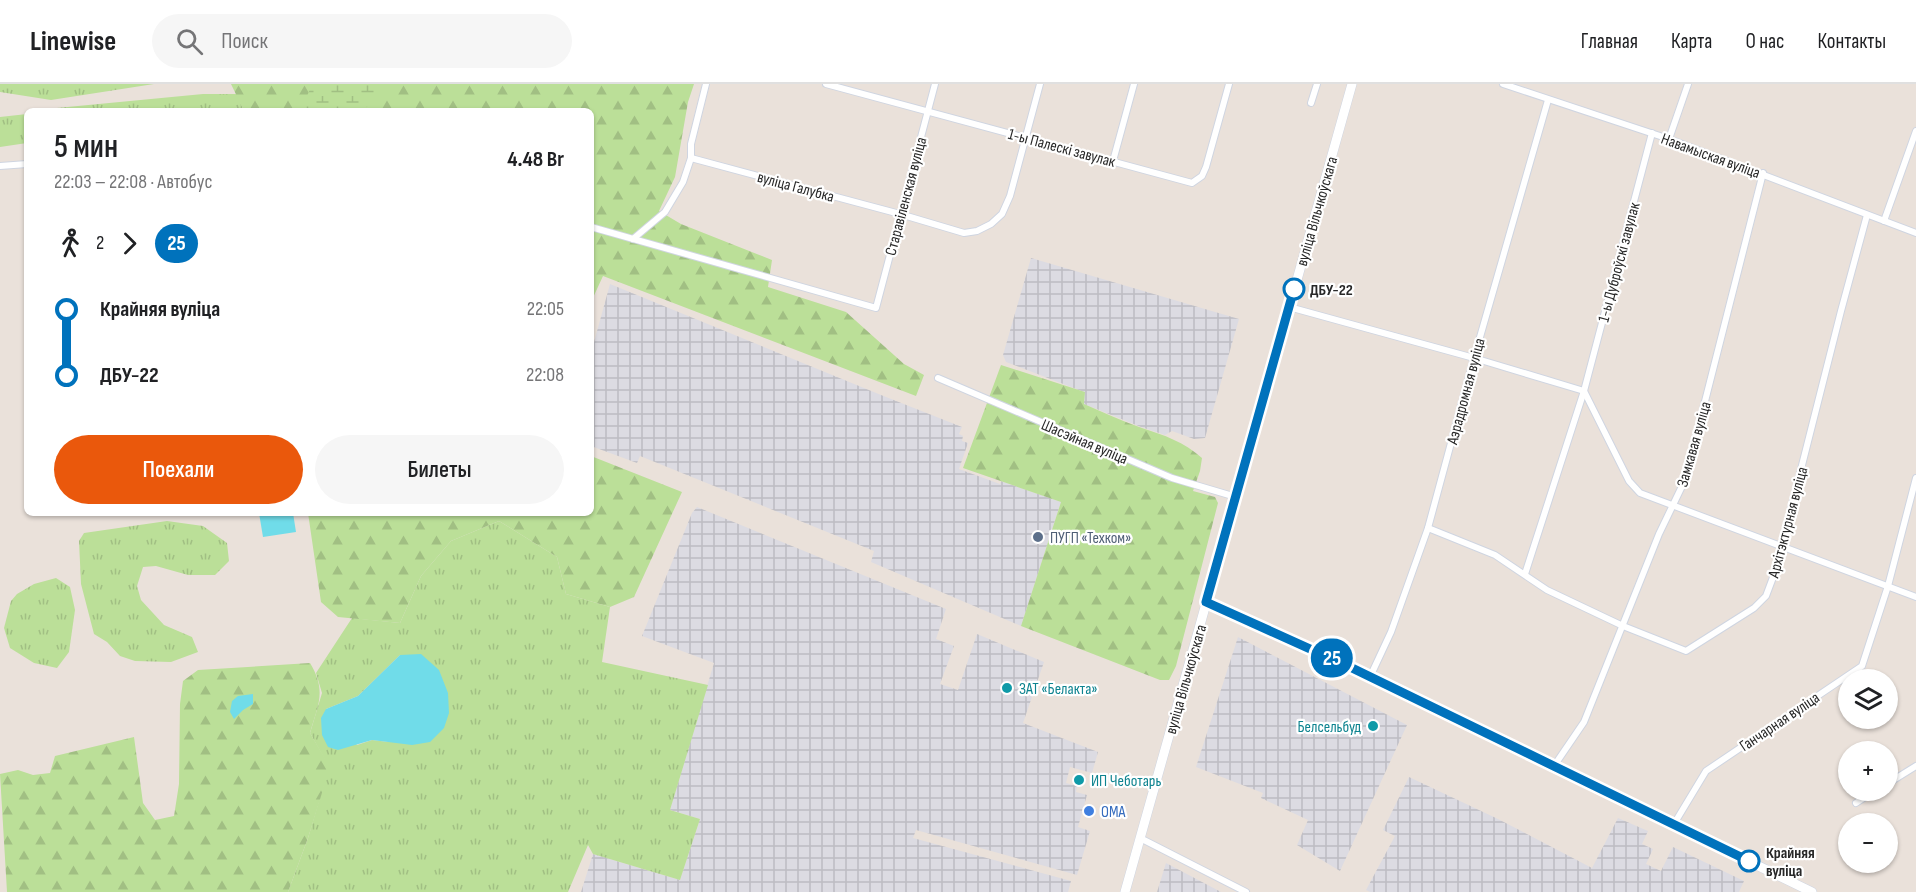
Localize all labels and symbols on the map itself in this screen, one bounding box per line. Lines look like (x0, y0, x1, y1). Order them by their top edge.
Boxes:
street label: 1-ы Палескі завулак (1006, 125, 1118, 172)
street label: Навамыская вуліца (1658, 130, 1763, 183)
street label: Старавіленская вуліца (882, 135, 931, 258)
street label: вуліца Вільчкоўскага (1293, 154, 1342, 268)
street label: вуліца Галубка (755, 168, 836, 207)
street label: 1-ы Дуброўскі завулак (1594, 200, 1645, 324)
marker: ДБУ-22 (1283, 278, 1305, 300)
place label: ДБУ-22 (1310, 281, 1353, 300)
street label: Аэрадромная вуліца (1443, 336, 1490, 448)
street label: Замкавая вуліца (1673, 400, 1716, 489)
street label: Шасэйная вуліца (1038, 416, 1130, 469)
street label: Архітэктурная вуліца (1764, 465, 1812, 581)
place label: ПУГП «Техком» (1050, 529, 1131, 548)
marker: ПУГП «Техком» (1031, 530, 1045, 544)
street label: вуліца Вільчкоўскага (1162, 622, 1211, 736)
line badge: 25 (1305, 638, 1359, 678)
place label: ЗАТ «Белакта» (1019, 680, 1098, 699)
marker: ЗАТ «Белакта» (1000, 681, 1014, 695)
street label: Ганчарная вуліца (1736, 689, 1823, 756)
place label: Белсельбуд (1298, 718, 1361, 737)
marker: Белсельбуд (1366, 719, 1380, 733)
place label: ИП Чеботарь (1091, 772, 1162, 791)
marker: ИП Чеботарь (1072, 773, 1086, 787)
place label: ОМА (1101, 803, 1125, 822)
marker: ОМА (1082, 804, 1096, 818)
place label: Крайняя вуліца (1766, 844, 1815, 881)
marker: Крайняя вуліца (1738, 850, 1760, 872)

